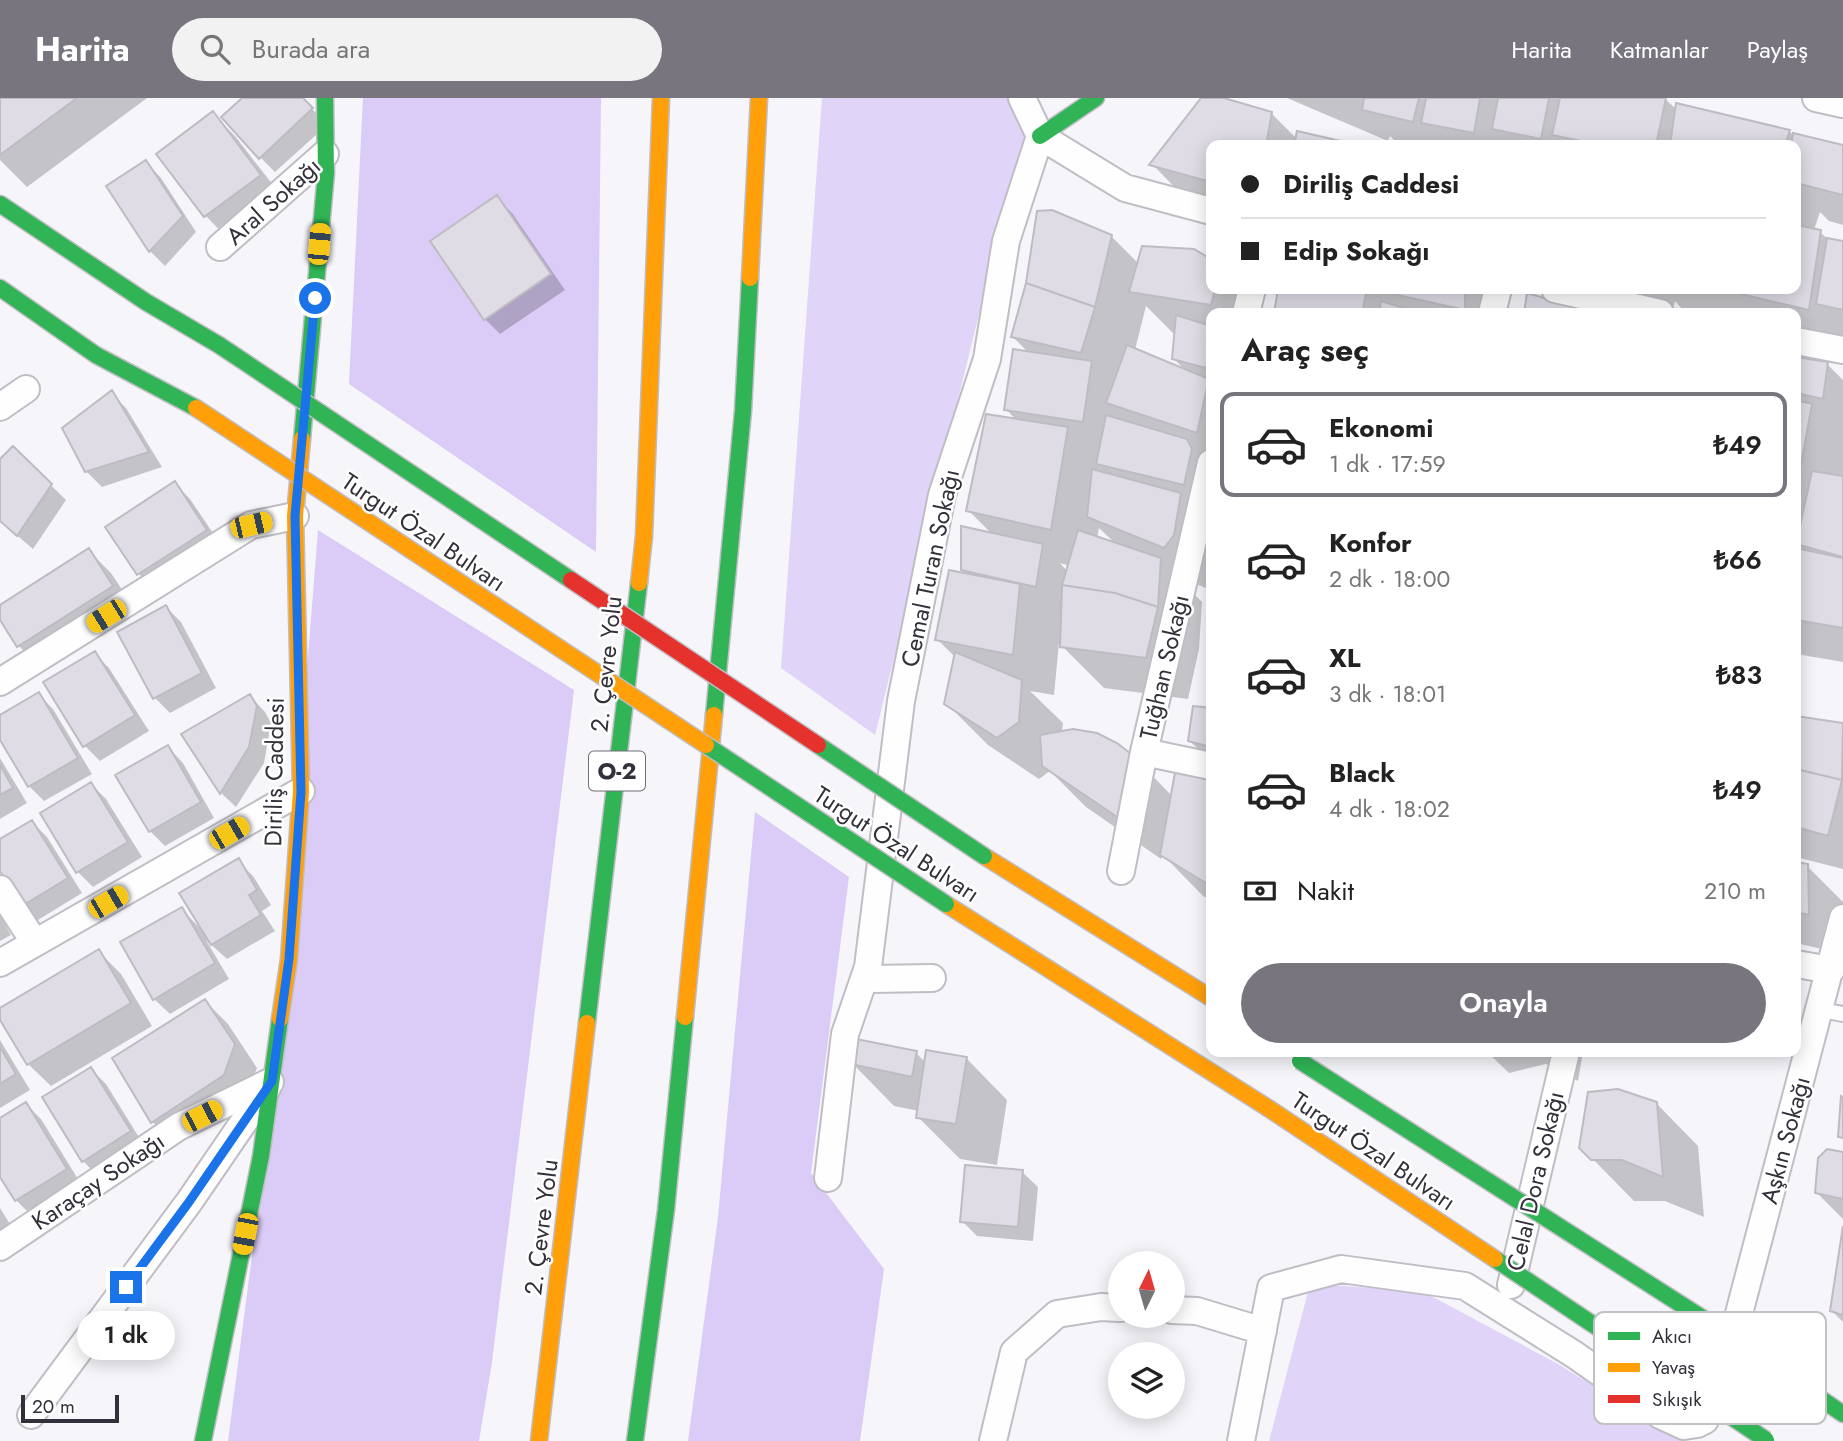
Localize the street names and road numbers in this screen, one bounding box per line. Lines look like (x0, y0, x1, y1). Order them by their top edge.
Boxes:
street label: Aral Sokağı (218, 149, 328, 253)
street label: Turgut Özal Bulvarı (335, 464, 513, 600)
street label: Cemal Turan Sokağı (892, 466, 968, 670)
street label: Tuğhan Sokağı (1130, 591, 1198, 743)
street label: 2. Çevre Yolu (581, 594, 631, 734)
street label: Diriliş Caddesi (255, 697, 293, 847)
road number: O-2 (589, 751, 645, 790)
street label: Turgut Özal Bulvarı (807, 777, 987, 911)
street label: Aşkın Sokağı (1751, 1072, 1819, 1208)
street label: Turgut Özal Bulvarı (1285, 1083, 1463, 1219)
street label: Celal Dora Sokağı (1497, 1088, 1573, 1274)
street label: Karaçay Sokağı (24, 1123, 172, 1239)
street label: 2. Çevre Yolu (515, 1157, 567, 1297)

